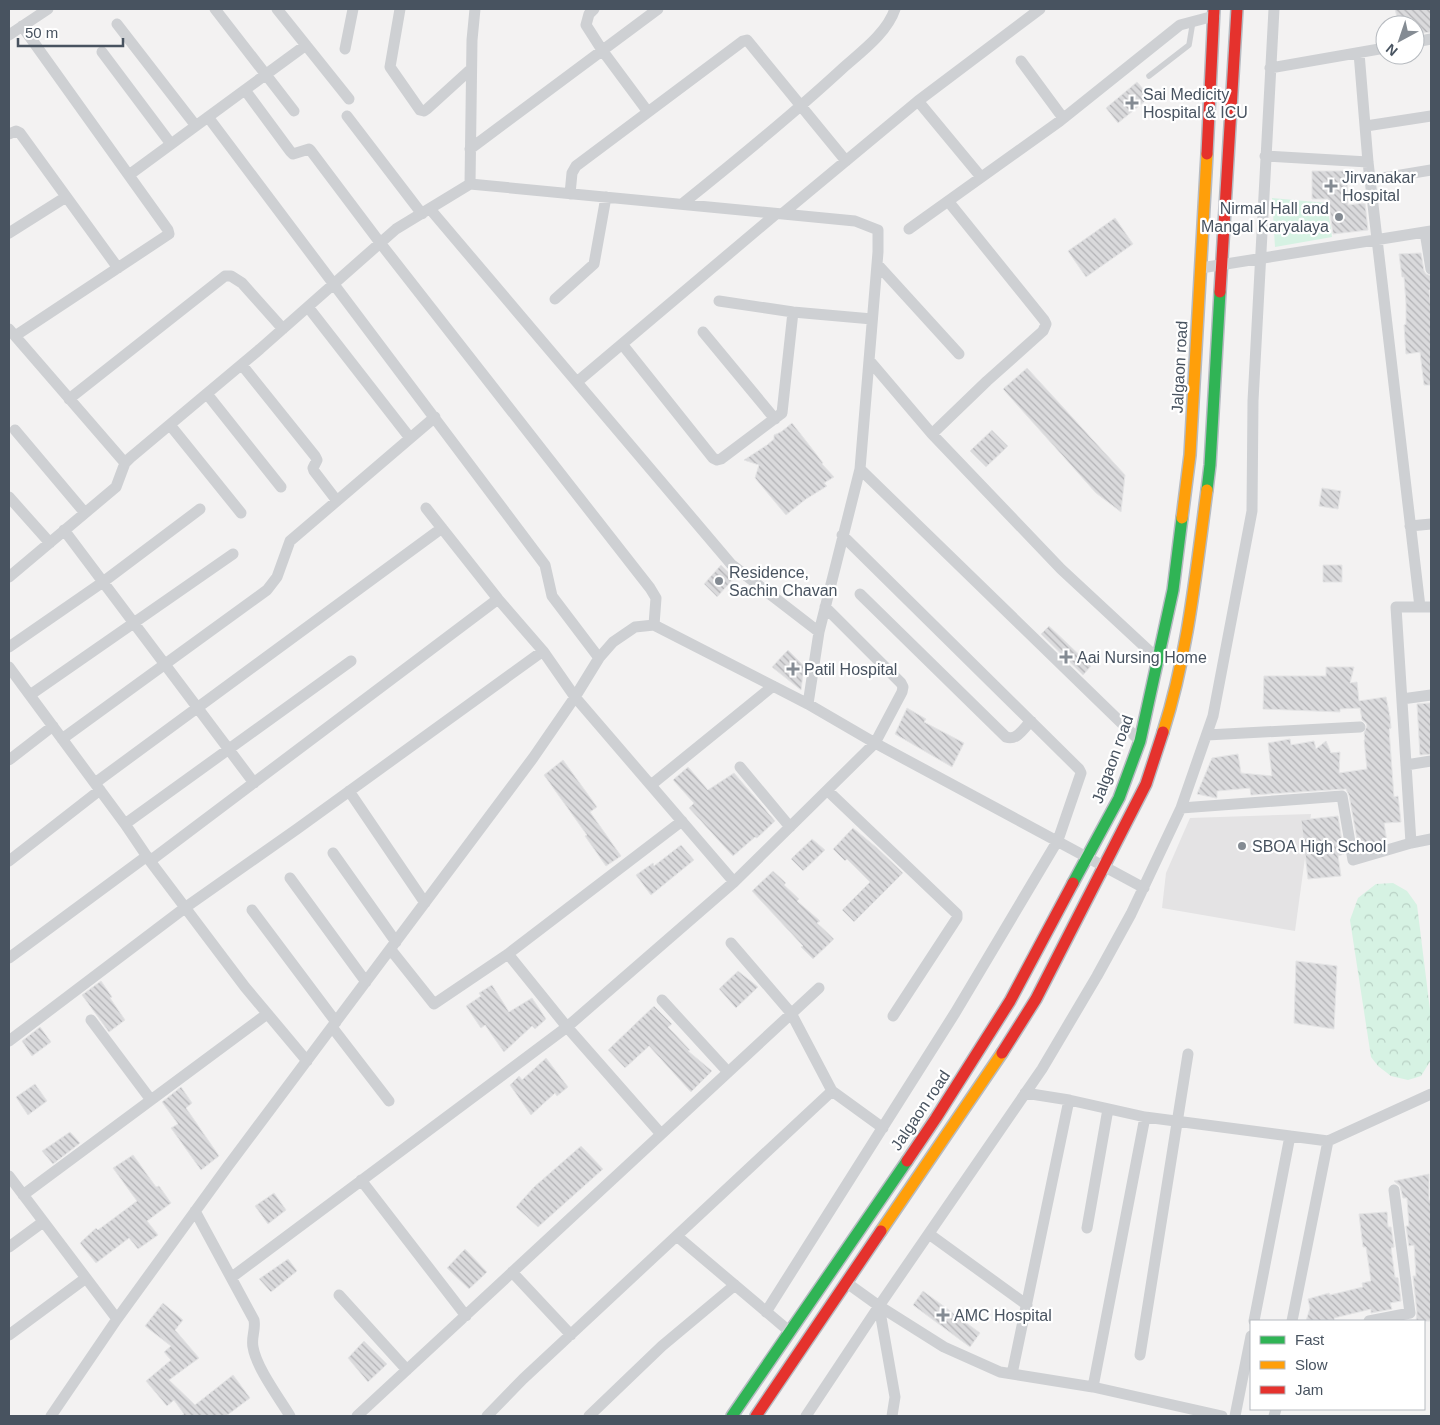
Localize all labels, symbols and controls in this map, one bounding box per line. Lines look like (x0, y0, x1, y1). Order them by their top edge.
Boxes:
scale bar (18, 15, 122, 47)
north arrow (1375, 15, 1425, 65)
text: 50 m (25, 24, 58, 41)
text: N (1383, 41, 1401, 59)
place label: Sai Medicity Hospital & ICU (1143, 86, 1248, 121)
marker: Sai Medicity Hospital & ICU (1125, 96, 1139, 110)
place label: Jirvanakar Hospital (1342, 169, 1416, 204)
marker: Jirvanakar Hospital (1324, 179, 1338, 193)
place label: Nirmal Hall and Mangal Karyalaya (1201, 200, 1329, 235)
marker: Nirmal Hall and Mangal Karyalaya (1333, 211, 1345, 223)
street label: Jalgaon road (1169, 320, 1190, 414)
place label: Residence, Sachin Chavan (729, 564, 838, 599)
marker: Residence, Sachin Chavan (713, 575, 725, 587)
place label: Aai Nursing Home (1077, 649, 1207, 666)
marker: Aai Nursing Home (1059, 650, 1073, 664)
place label: Patil Hospital (804, 661, 897, 678)
marker: Patil Hospital (786, 662, 800, 676)
street label: Jalgaon road (1089, 713, 1136, 806)
place label: SBOA High School (1252, 838, 1386, 855)
marker: SBOA High School (1236, 840, 1248, 852)
street label: Jalgaon road (888, 1067, 953, 1153)
place label: AMC Hospital (954, 1307, 1052, 1324)
marker: AMC Hospital (936, 1308, 950, 1322)
legend (1250, 1320, 1425, 1410)
text: Fast (1295, 1331, 1325, 1348)
text: Slow (1295, 1356, 1328, 1373)
text: Jam (1295, 1381, 1323, 1398)

